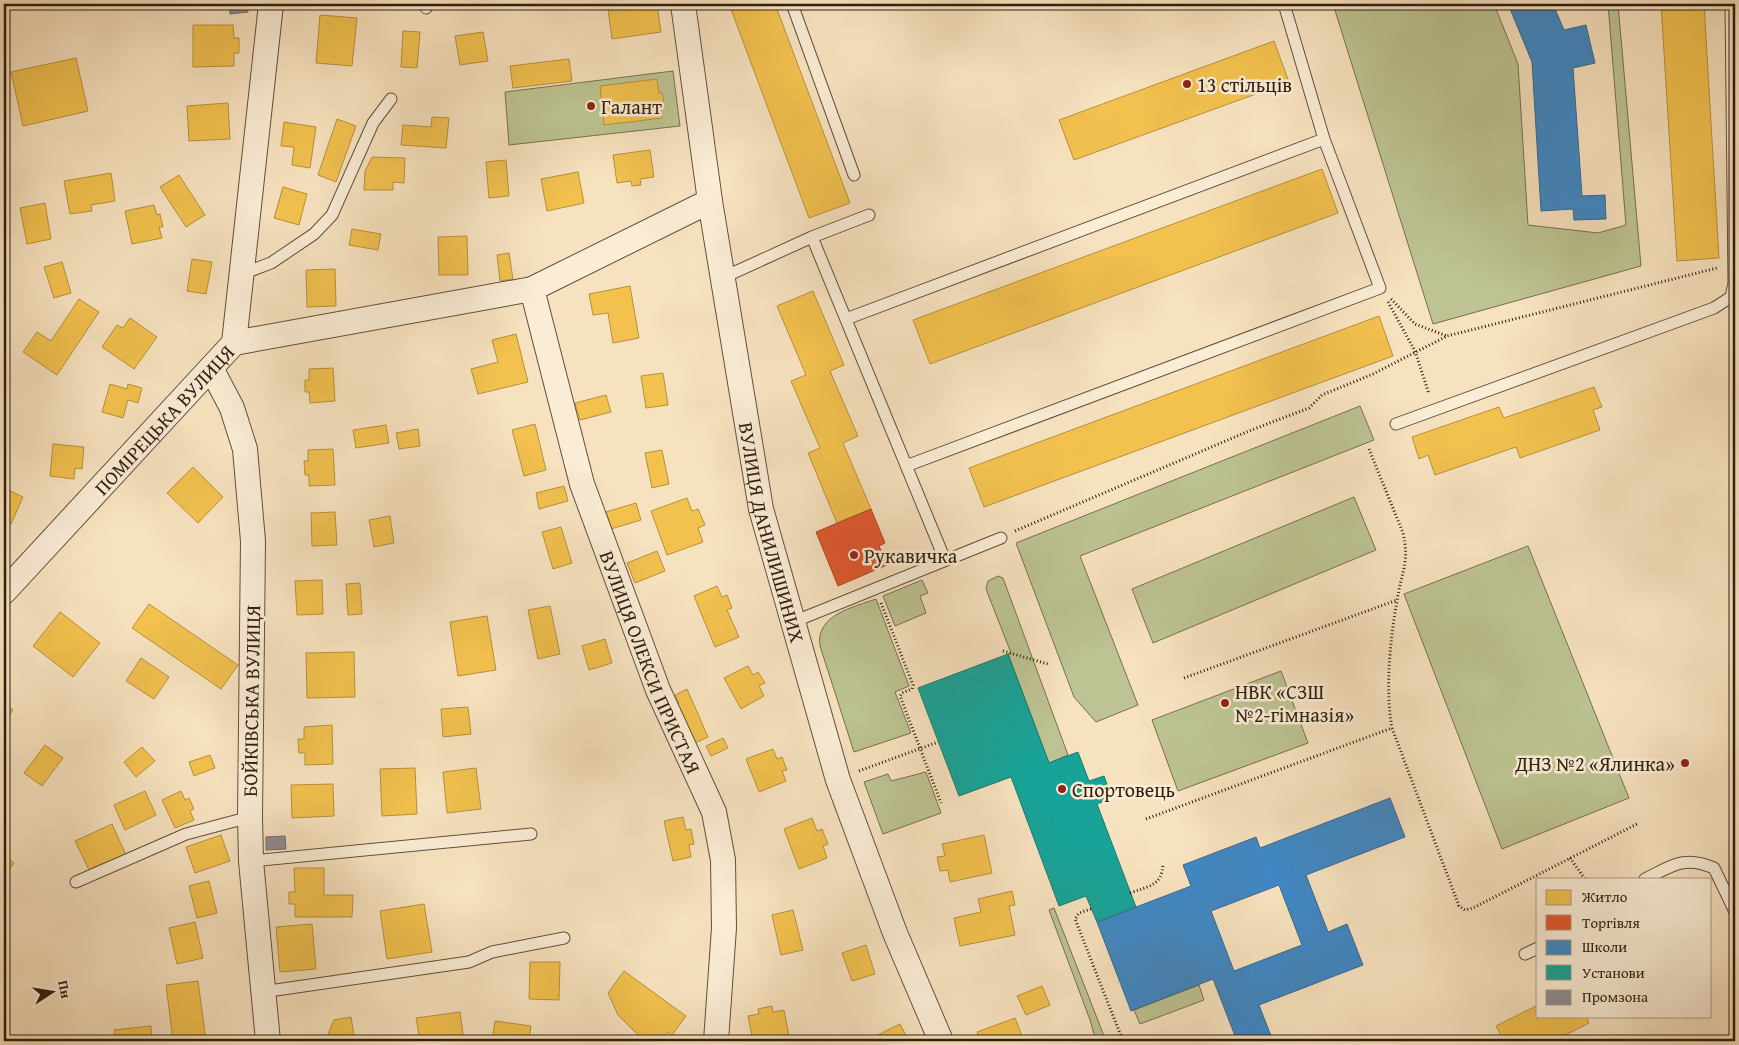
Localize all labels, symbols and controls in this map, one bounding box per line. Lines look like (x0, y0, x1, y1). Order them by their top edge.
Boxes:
place label: 13 стільців (1197, 70, 1292, 99)
marker: 13 стільців (1181, 78, 1193, 90)
place label: Галант (601, 92, 662, 121)
marker: Галант (585, 100, 597, 112)
street label: ПОМІРЕЦЬКА ВУЛИЦЯ (87, 338, 240, 501)
street label: ВУЛИЦЯ ДАНИЛИШИНИХ (732, 420, 813, 646)
place label: Рукавичка (864, 541, 958, 570)
street label: ВУЛИЦЯ ОЛЕКСИ ПРИСТАЯ (593, 546, 709, 778)
marker: Рукавичка (848, 549, 860, 561)
street label: БОЙКІВСЬКА ВУЛИЦЯ (235, 605, 267, 797)
place label: НВК «СЗШ №2-гімназія» (1235, 677, 1354, 729)
marker: НВК «СЗШ №2-гімназія» (1219, 697, 1231, 709)
place label: ДНЗ №2 «Ялинка» (1514, 749, 1675, 778)
marker: ДНЗ №2 «Ялинка» (1679, 757, 1691, 769)
place label: Спортовець (1072, 775, 1175, 804)
marker: Спортовець (1056, 783, 1068, 795)
legend (1536, 878, 1712, 1018)
text: Житло (1581, 886, 1628, 907)
text: Торгівля (1582, 912, 1640, 933)
text: Школи (1582, 936, 1627, 957)
text: Установи (1582, 962, 1645, 983)
north arrow (28, 968, 78, 1018)
text: Пн (53, 978, 76, 1001)
text: Промзона (1582, 986, 1649, 1007)

